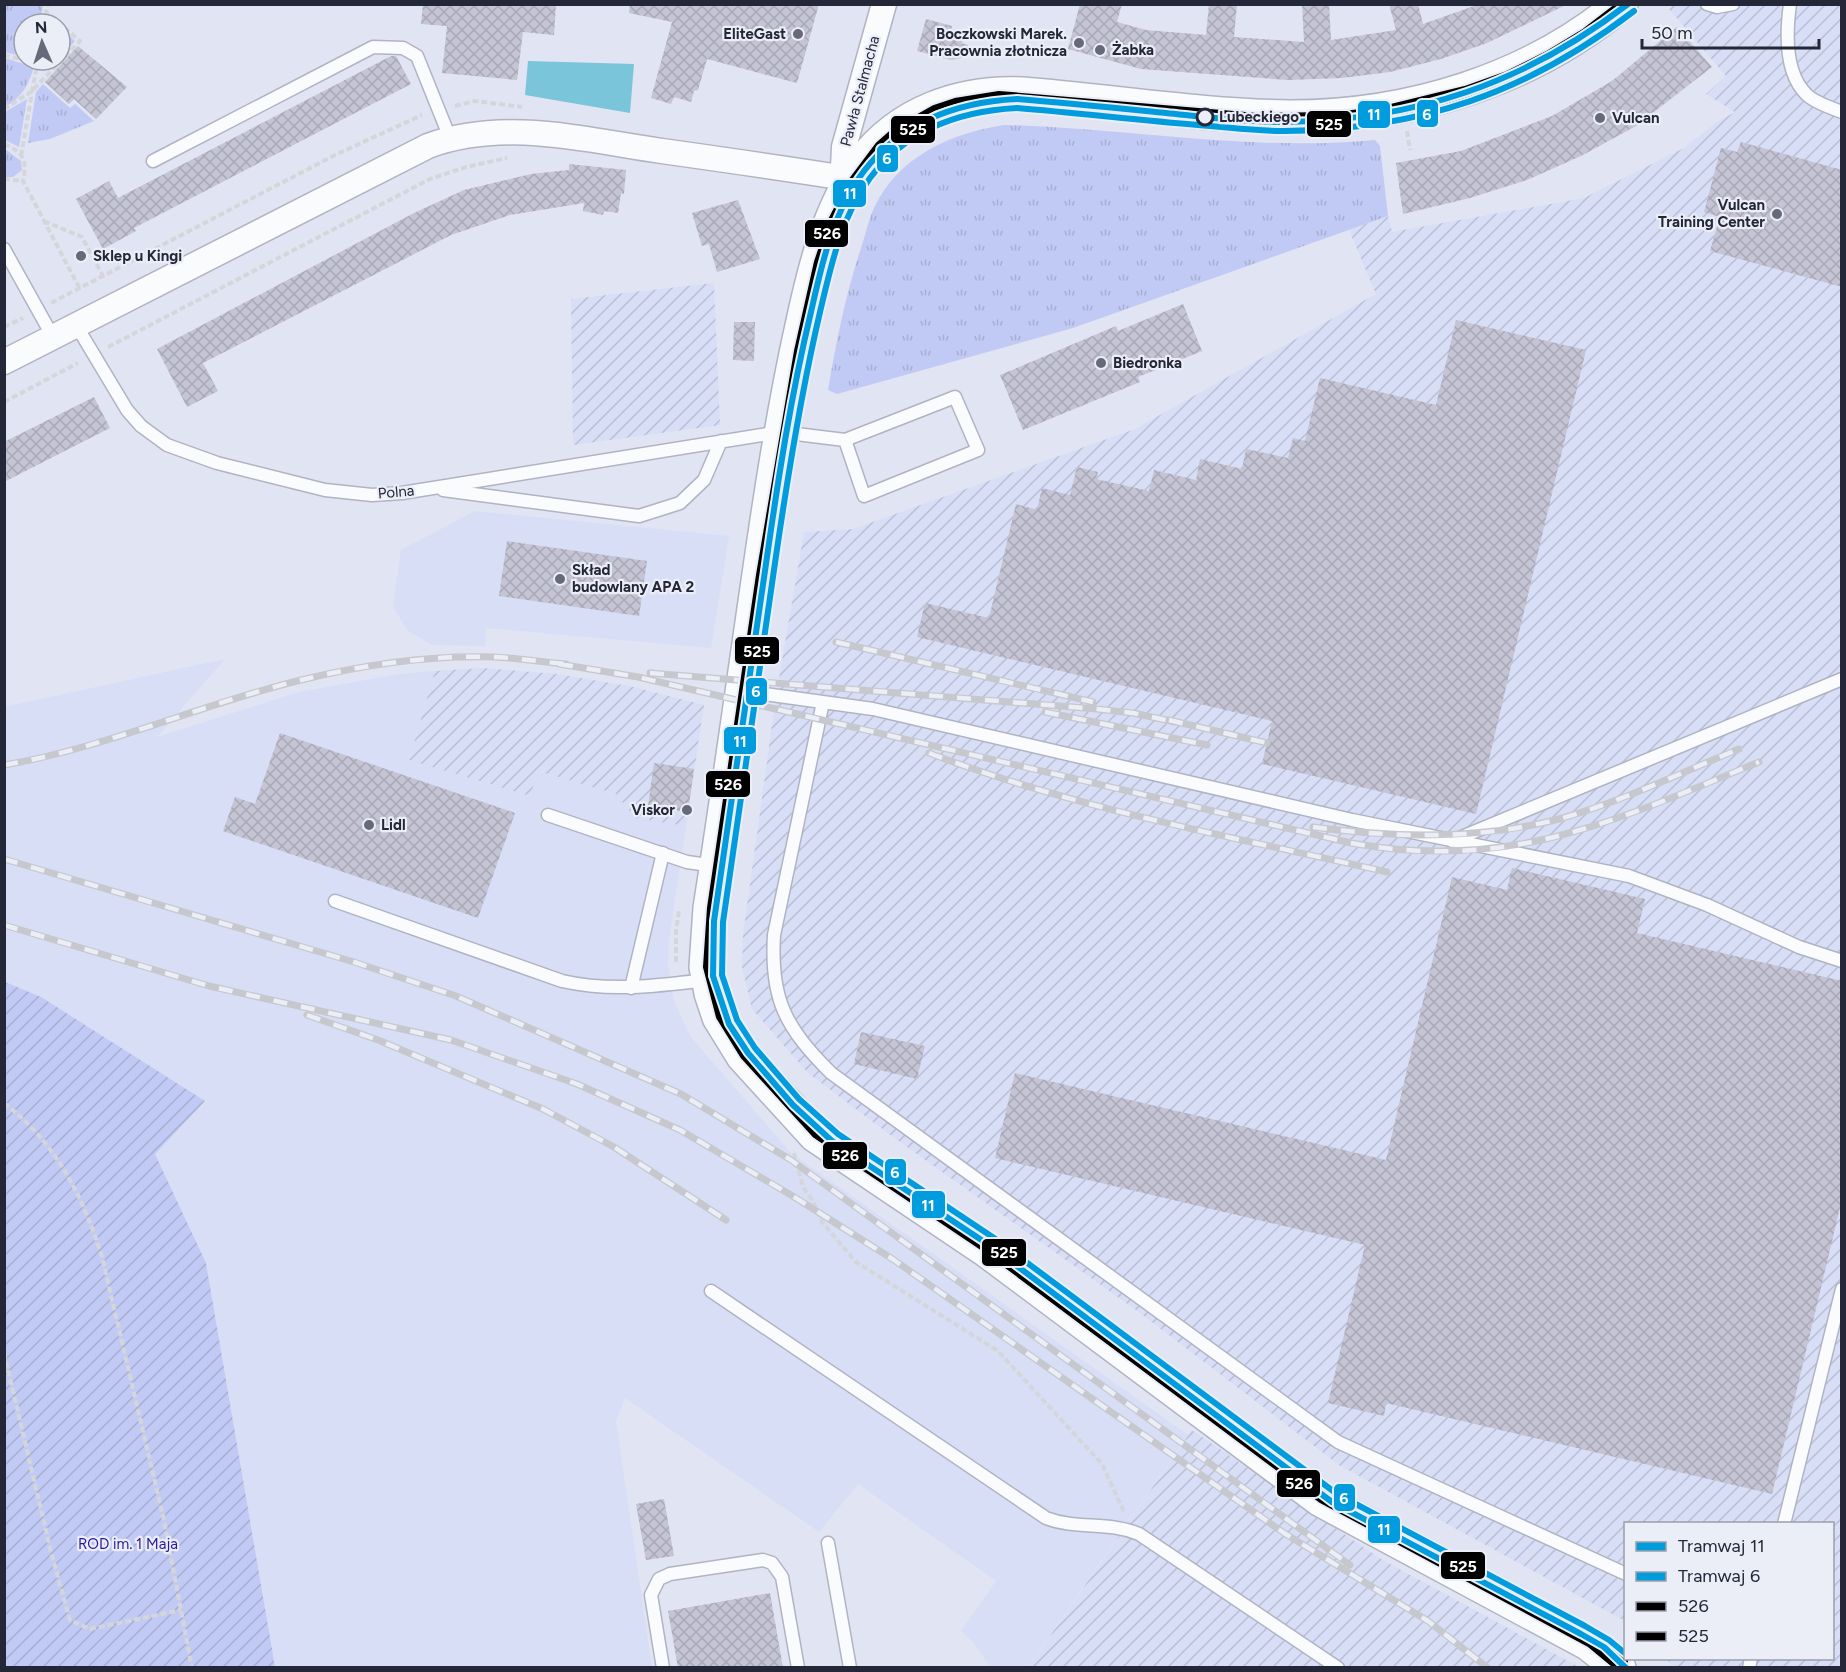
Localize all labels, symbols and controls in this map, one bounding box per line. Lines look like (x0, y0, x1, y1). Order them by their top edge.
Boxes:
north arrow (12, 12, 72, 72)
scale bar (1642, 12, 1819, 50)
text: N (35, 18, 48, 37)
text: 50 m (1651, 22, 1693, 44)
place label: EliteGast (723, 25, 786, 43)
place label: Boczkowski Marek. Pracownia złotnicza (929, 25, 1067, 60)
marker: EliteGast (791, 27, 805, 41)
street label: Pawła Stalmacha (837, 34, 883, 148)
marker: Boczkowski Marek. Pracownia złotnicza (1072, 36, 1086, 50)
place label: Żabka (1112, 40, 1154, 59)
marker: Żabka (1093, 43, 1107, 57)
line badge: 6 (1416, 99, 1439, 128)
line badge: 11 (1357, 100, 1391, 129)
text: 11 (1367, 105, 1381, 124)
text: 6 (1422, 105, 1432, 124)
marker: Lubeckiego (1196, 108, 1214, 126)
place label: Lubeckiego (1219, 108, 1299, 126)
place label: Vulcan (1612, 109, 1659, 127)
line badge: 525 (1306, 110, 1352, 138)
marker: Vulcan (1593, 111, 1607, 125)
line badge: 525 (890, 115, 936, 144)
text: 525 (1315, 115, 1343, 134)
text: 525 (899, 120, 927, 139)
line badge: 6 (876, 144, 899, 173)
text: 6 (882, 149, 892, 168)
line badge: 11 (832, 179, 867, 208)
text: 11 (843, 184, 857, 203)
place label: Vulcan Training Center (1658, 196, 1765, 231)
marker: Vulcan Training Center (1770, 207, 1784, 221)
line badge: 526 (804, 219, 849, 248)
text: 526 (813, 224, 841, 243)
place label: Sklep u Kingi (93, 247, 182, 265)
marker: Sklep u Kingi (74, 249, 88, 263)
place label: Biedronka (1113, 354, 1182, 372)
marker: Biedronka (1094, 356, 1108, 370)
street label: Polna (377, 481, 415, 503)
place label: Skład budowlany APA 2 (572, 561, 695, 596)
marker: Skład budowlany APA 2 (553, 572, 567, 586)
line badge: 525 (734, 636, 780, 665)
text: 525 (743, 642, 771, 661)
line badge: 6 (745, 677, 768, 706)
text: 6 (751, 682, 761, 701)
line badge: 11 (723, 726, 757, 755)
text: 11 (733, 732, 747, 751)
line badge: 526 (705, 770, 751, 798)
text: 526 (714, 775, 742, 794)
place label: Viskor (631, 801, 675, 819)
marker: Viskor (680, 803, 694, 817)
place label: Lidl (381, 816, 406, 834)
marker: Lidl (362, 818, 376, 832)
line badge: 526 (822, 1141, 868, 1170)
text: 526 (831, 1146, 859, 1165)
line badge: 6 (884, 1158, 907, 1186)
text: 6 (890, 1163, 900, 1182)
line badge: 11 (911, 1190, 946, 1219)
text: 11 (921, 1196, 935, 1215)
line badge: 525 (981, 1238, 1027, 1267)
text: 525 (990, 1243, 1018, 1262)
line badge: 526 (1276, 1469, 1321, 1498)
text: 526 (1285, 1474, 1313, 1493)
line badge: 6 (1333, 1483, 1356, 1512)
text: 6 (1339, 1489, 1349, 1508)
line badge: 11 (1367, 1515, 1401, 1544)
text: 11 (1377, 1520, 1391, 1539)
legend (1624, 1522, 1834, 1660)
park label: ROD im. 1 Maja (78, 1535, 178, 1553)
text: Tramwaj 11 (1678, 1535, 1765, 1557)
line badge: 525 (1440, 1551, 1486, 1580)
text: 525 (1449, 1557, 1477, 1576)
text: Tramwaj 6 (1678, 1565, 1760, 1587)
text: 526 (1678, 1595, 1709, 1617)
text: 525 (1678, 1625, 1709, 1647)

